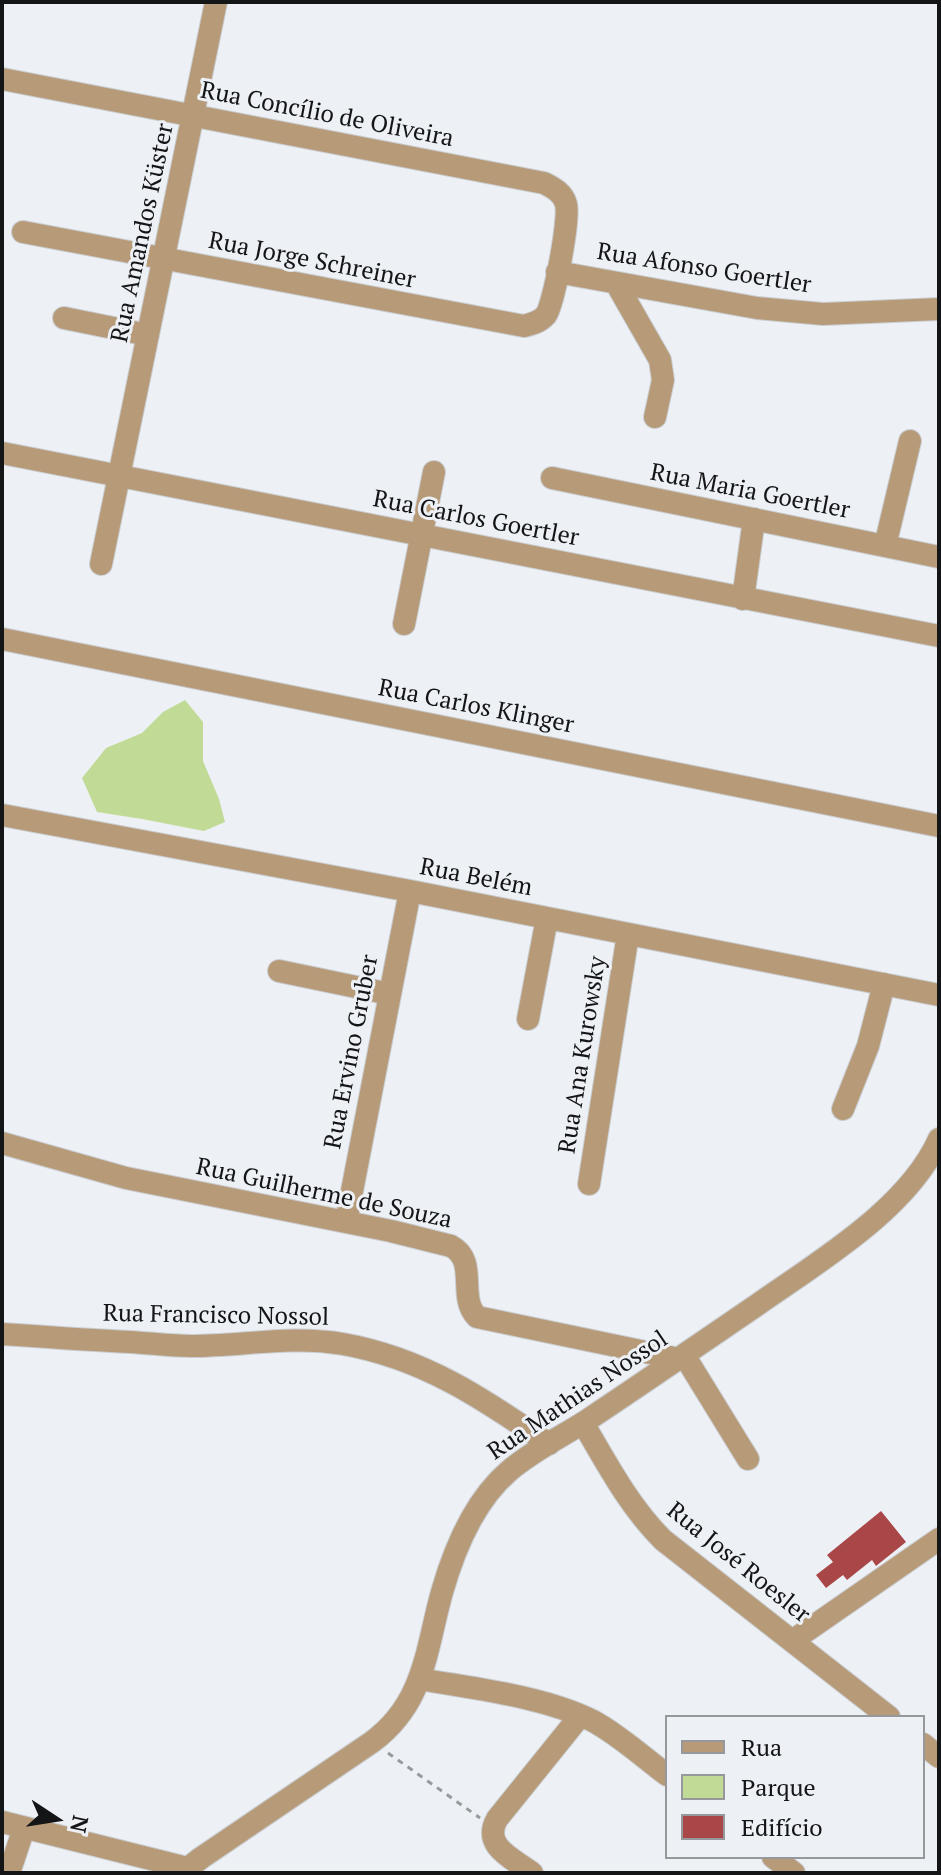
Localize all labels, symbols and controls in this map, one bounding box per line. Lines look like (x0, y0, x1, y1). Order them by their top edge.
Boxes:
street label: Rua Concílio de Oliveira (198, 76, 456, 154)
street label: Rua Amandos Küster (106, 121, 180, 345)
street label: Rua Jorge Schreiner (206, 227, 418, 295)
street label: Rua Afonso Goertler (595, 238, 813, 300)
street label: Rua Maria Goertler (648, 459, 852, 525)
street label: Rua Carlos Goertler (371, 485, 581, 553)
street label: Rua Carlos Klinger (376, 674, 576, 740)
street label: Rua Belém (417, 853, 535, 903)
street label: Rua Ervino Gruber (319, 952, 385, 1152)
street label: Rua Ana Kurowsky (553, 954, 613, 1156)
street label: Rua Guilherme de Souza (193, 1153, 455, 1235)
street label: Rua Francisco Nossol (103, 1300, 329, 1332)
street label: Rua Mathias Nossol (483, 1325, 673, 1467)
street label: Rua José Roesler (661, 1496, 815, 1630)
legend (665, 1715, 925, 1859)
text: Rua (741, 1731, 782, 1763)
text: Parque (741, 1771, 816, 1803)
north arrow (16, 1779, 96, 1859)
text: Edifício (741, 1811, 823, 1843)
text: N (64, 1813, 96, 1835)

